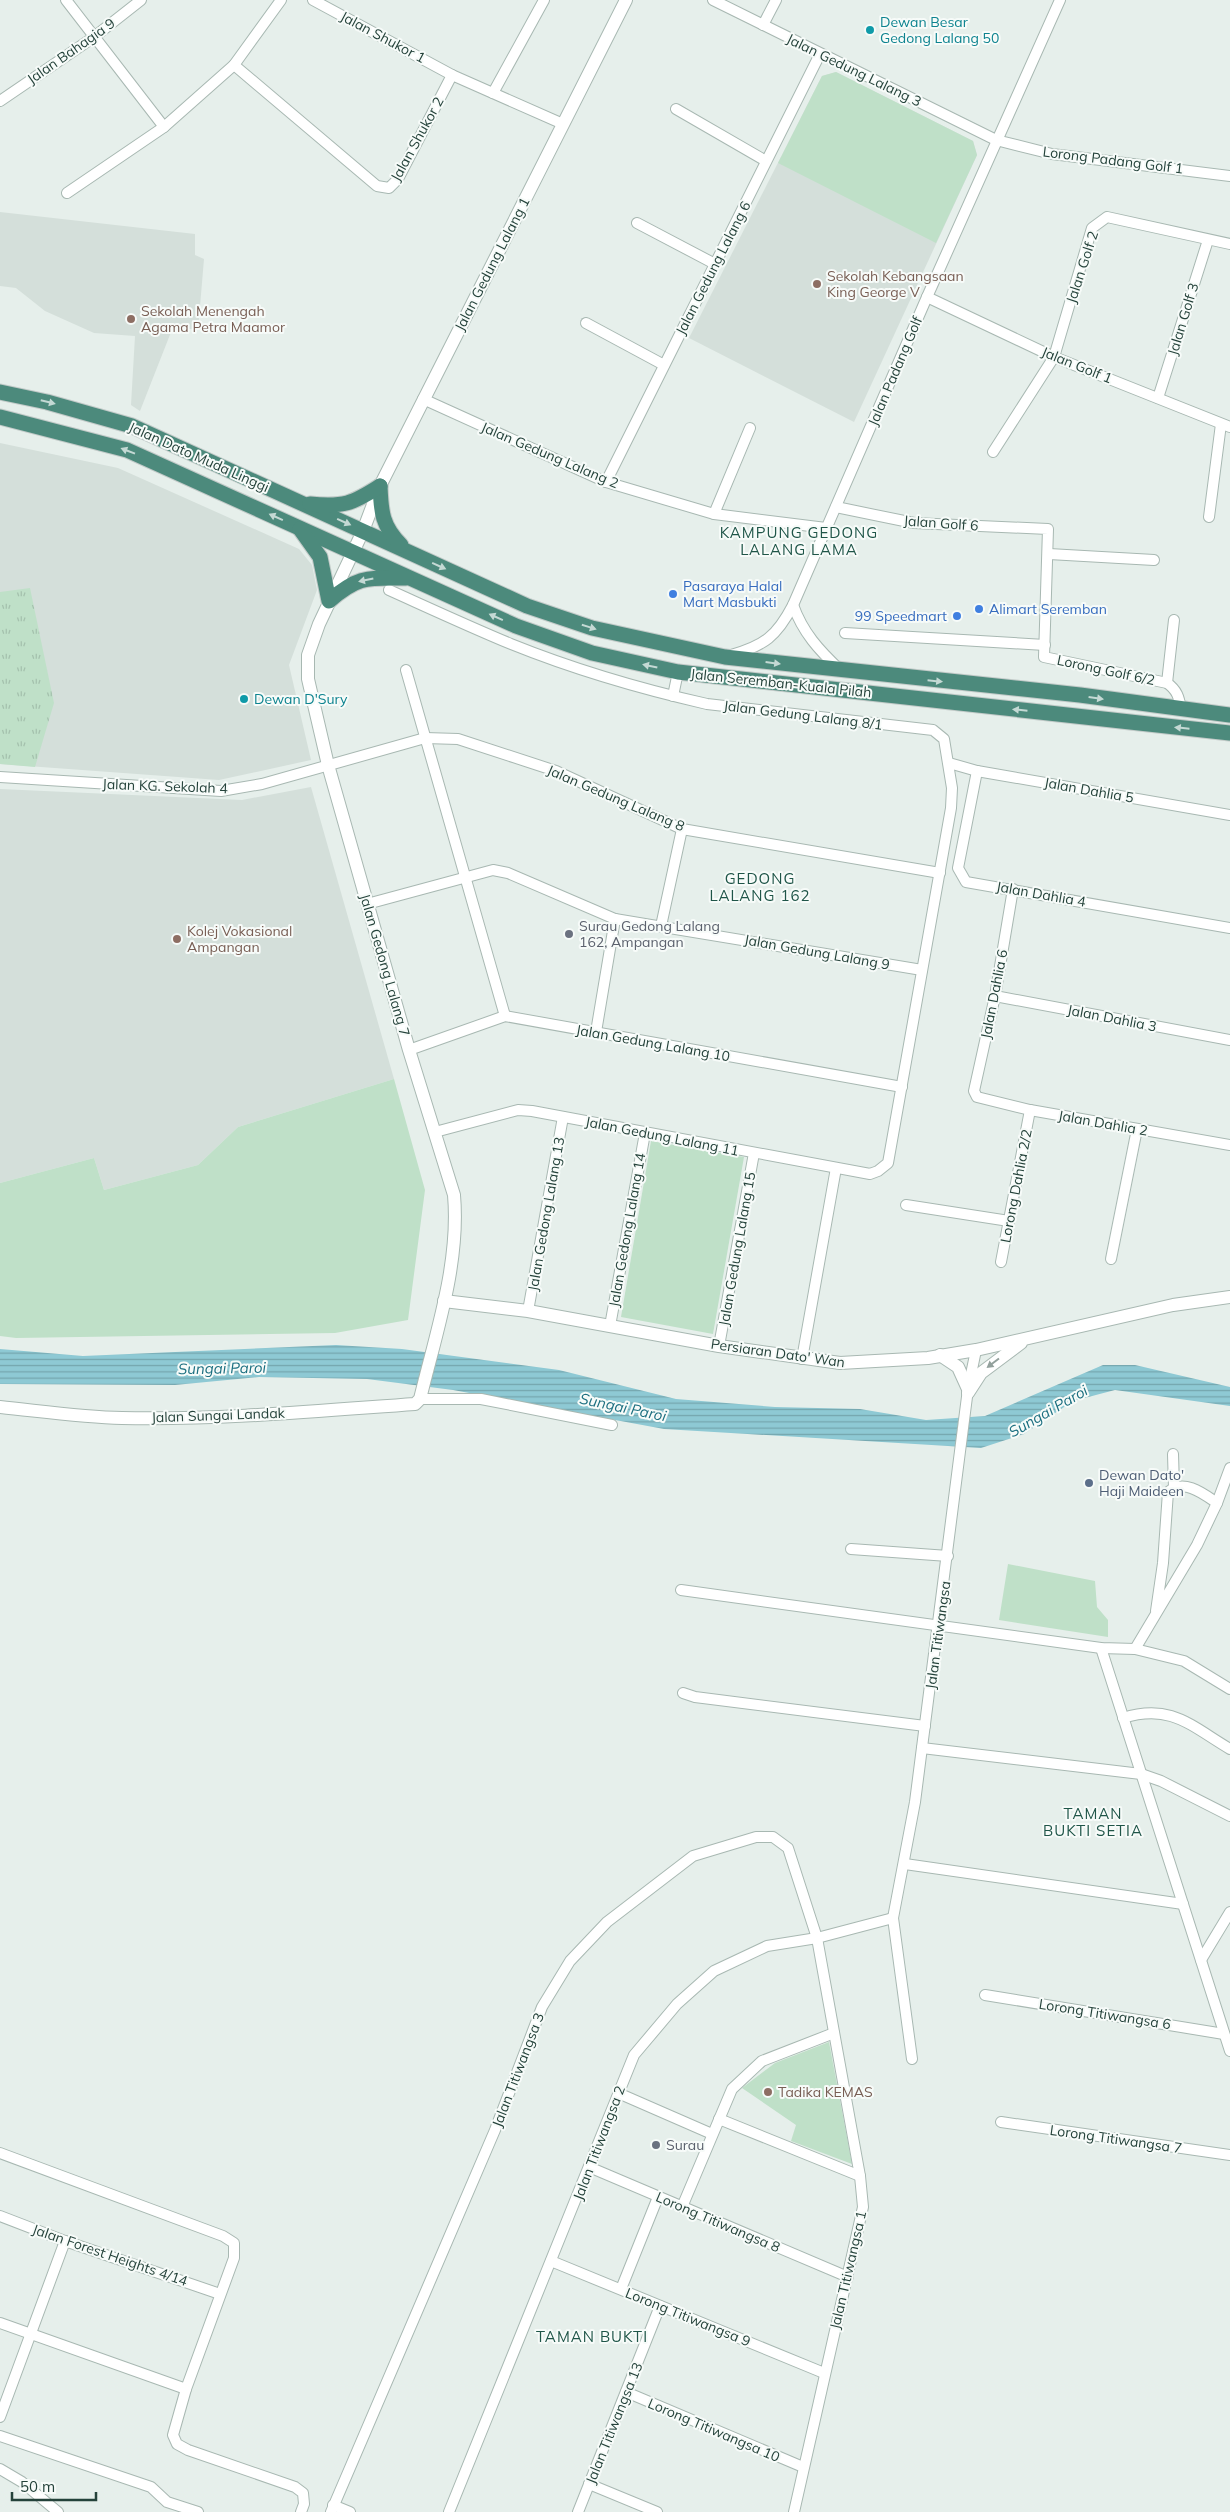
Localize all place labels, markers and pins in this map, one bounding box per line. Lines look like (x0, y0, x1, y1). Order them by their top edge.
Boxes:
place label: Dewan Besar Gedong Lalang 50 (880, 13, 999, 47)
marker: Dewan Besar Gedong Lalang 50 (864, 24, 876, 36)
place label: Sekolah Kebangsaan King George V (827, 267, 964, 301)
marker: Sekolah Kebangsaan King George V (811, 278, 823, 290)
place label: Sekolah Menengah Agama Petra Maamor (141, 302, 286, 336)
marker: Sekolah Menengah Agama Petra Maamor (125, 313, 137, 325)
place label: Pasaraya Halal Mart Masbukti (683, 577, 782, 611)
marker: Pasaraya Halal Mart Masbukti (667, 588, 679, 600)
place label: Alimart Seremban (989, 600, 1107, 618)
marker: Alimart Seremban (973, 603, 985, 615)
place label: 99 Speedmart (855, 607, 947, 625)
marker: 99 Speedmart (951, 610, 963, 622)
place label: Dewan D'Sury (254, 690, 348, 708)
marker: Dewan D'Sury (238, 693, 250, 705)
place label: Surau Gedong Lalang 162, Ampangan (579, 917, 720, 951)
place label: Kolej Vokasional Ampangan (187, 922, 292, 956)
marker: Surau Gedong Lalang 162, Ampangan (563, 928, 575, 940)
marker: Kolej Vokasional Ampangan (171, 933, 183, 945)
place label: Dewan Dato' Haji Maideen (1099, 1466, 1184, 1500)
marker: Dewan Dato' Haji Maideen (1083, 1477, 1095, 1489)
place label: Tadika KEMAS (778, 2083, 873, 2101)
marker: Tadika KEMAS (762, 2086, 774, 2098)
place label: Surau (666, 2136, 704, 2154)
marker: Surau (650, 2139, 662, 2151)

